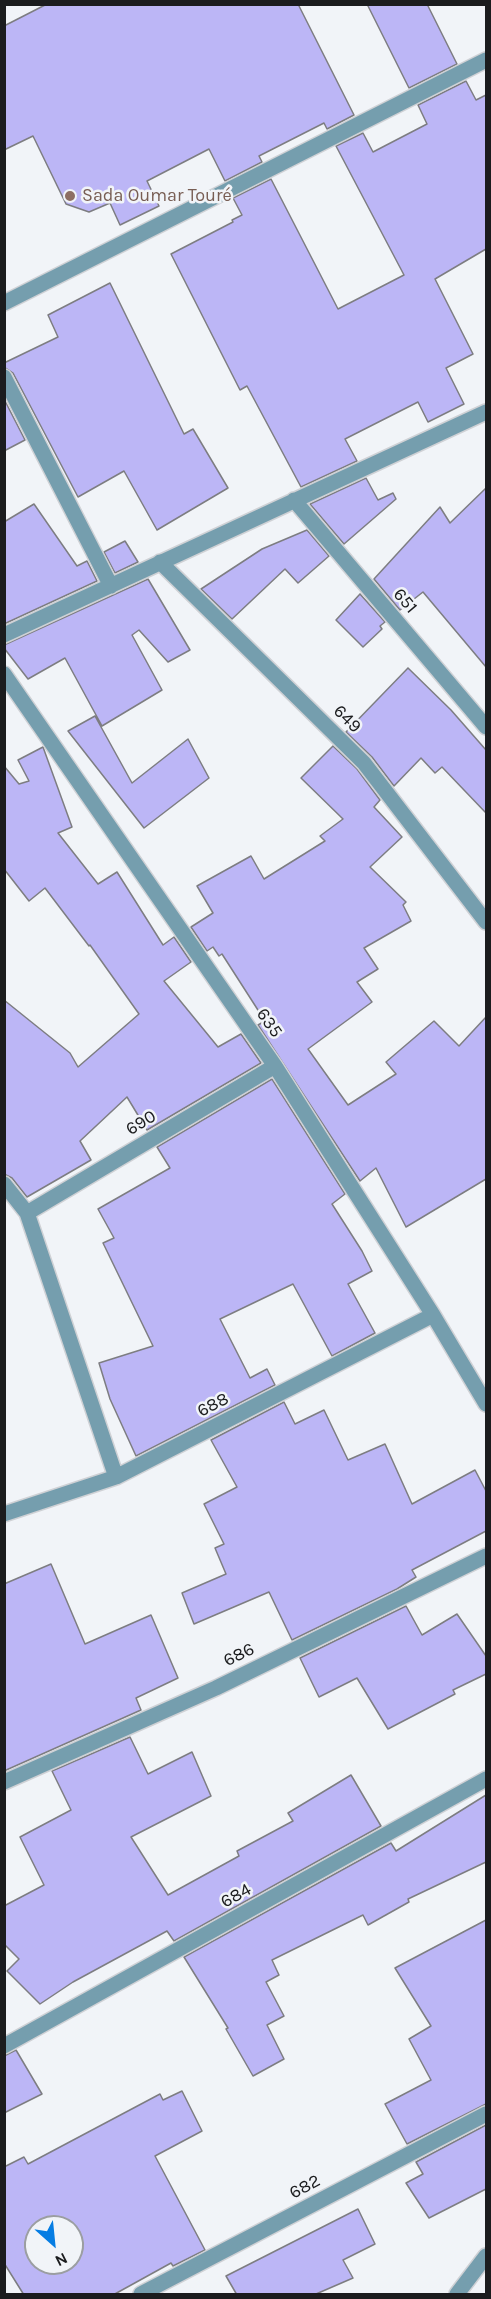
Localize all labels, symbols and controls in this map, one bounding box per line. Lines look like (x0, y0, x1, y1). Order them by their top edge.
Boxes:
place label: Sada Oumar Touré (82, 185, 232, 207)
marker: Sada Oumar Touré (63, 189, 77, 203)
street label: 651 (388, 584, 422, 618)
street label: 649 (328, 700, 366, 738)
street label: 635 (251, 1004, 287, 1042)
street label: 690 (122, 1106, 160, 1140)
street label: 688 (194, 1388, 232, 1422)
street label: 686 (220, 1638, 258, 1672)
street label: 684 (217, 1879, 255, 1913)
street label: 682 (286, 2170, 324, 2204)
north arrow (24, 2215, 84, 2275)
text: N (52, 2249, 71, 2271)

